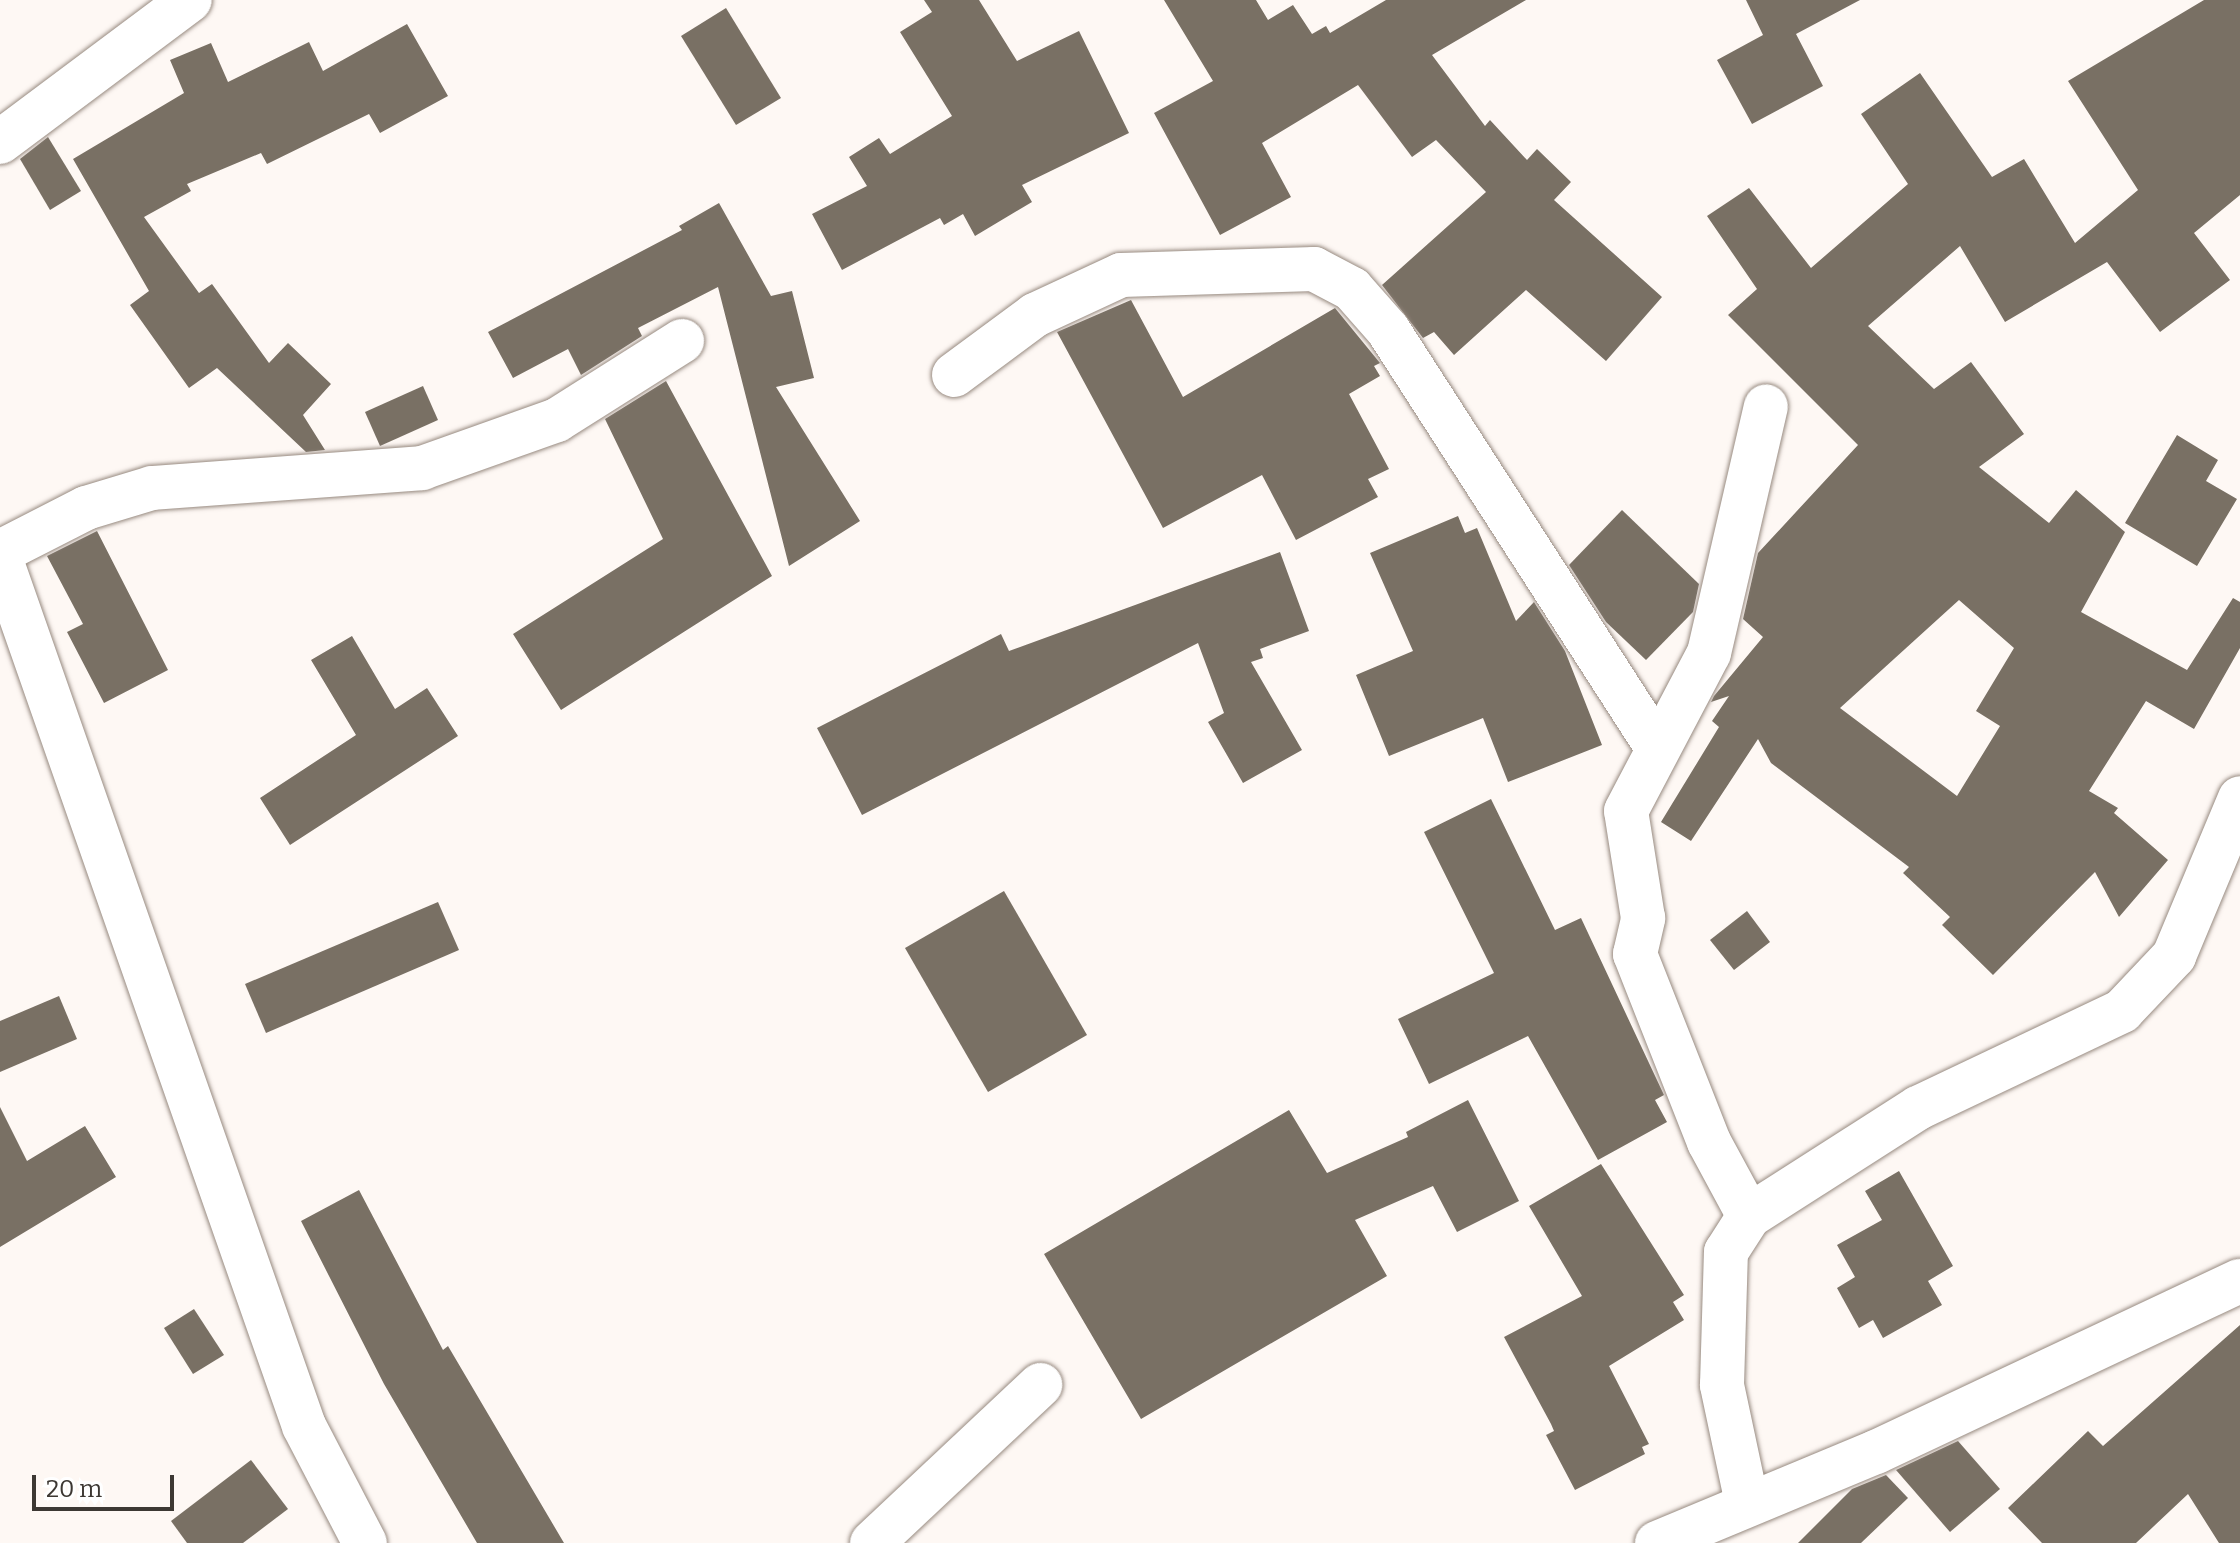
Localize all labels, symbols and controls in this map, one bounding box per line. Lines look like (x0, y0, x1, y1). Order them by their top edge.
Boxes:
scale bar (36, 1459, 178, 1509)
text: 20 m (46, 1475, 102, 1503)

